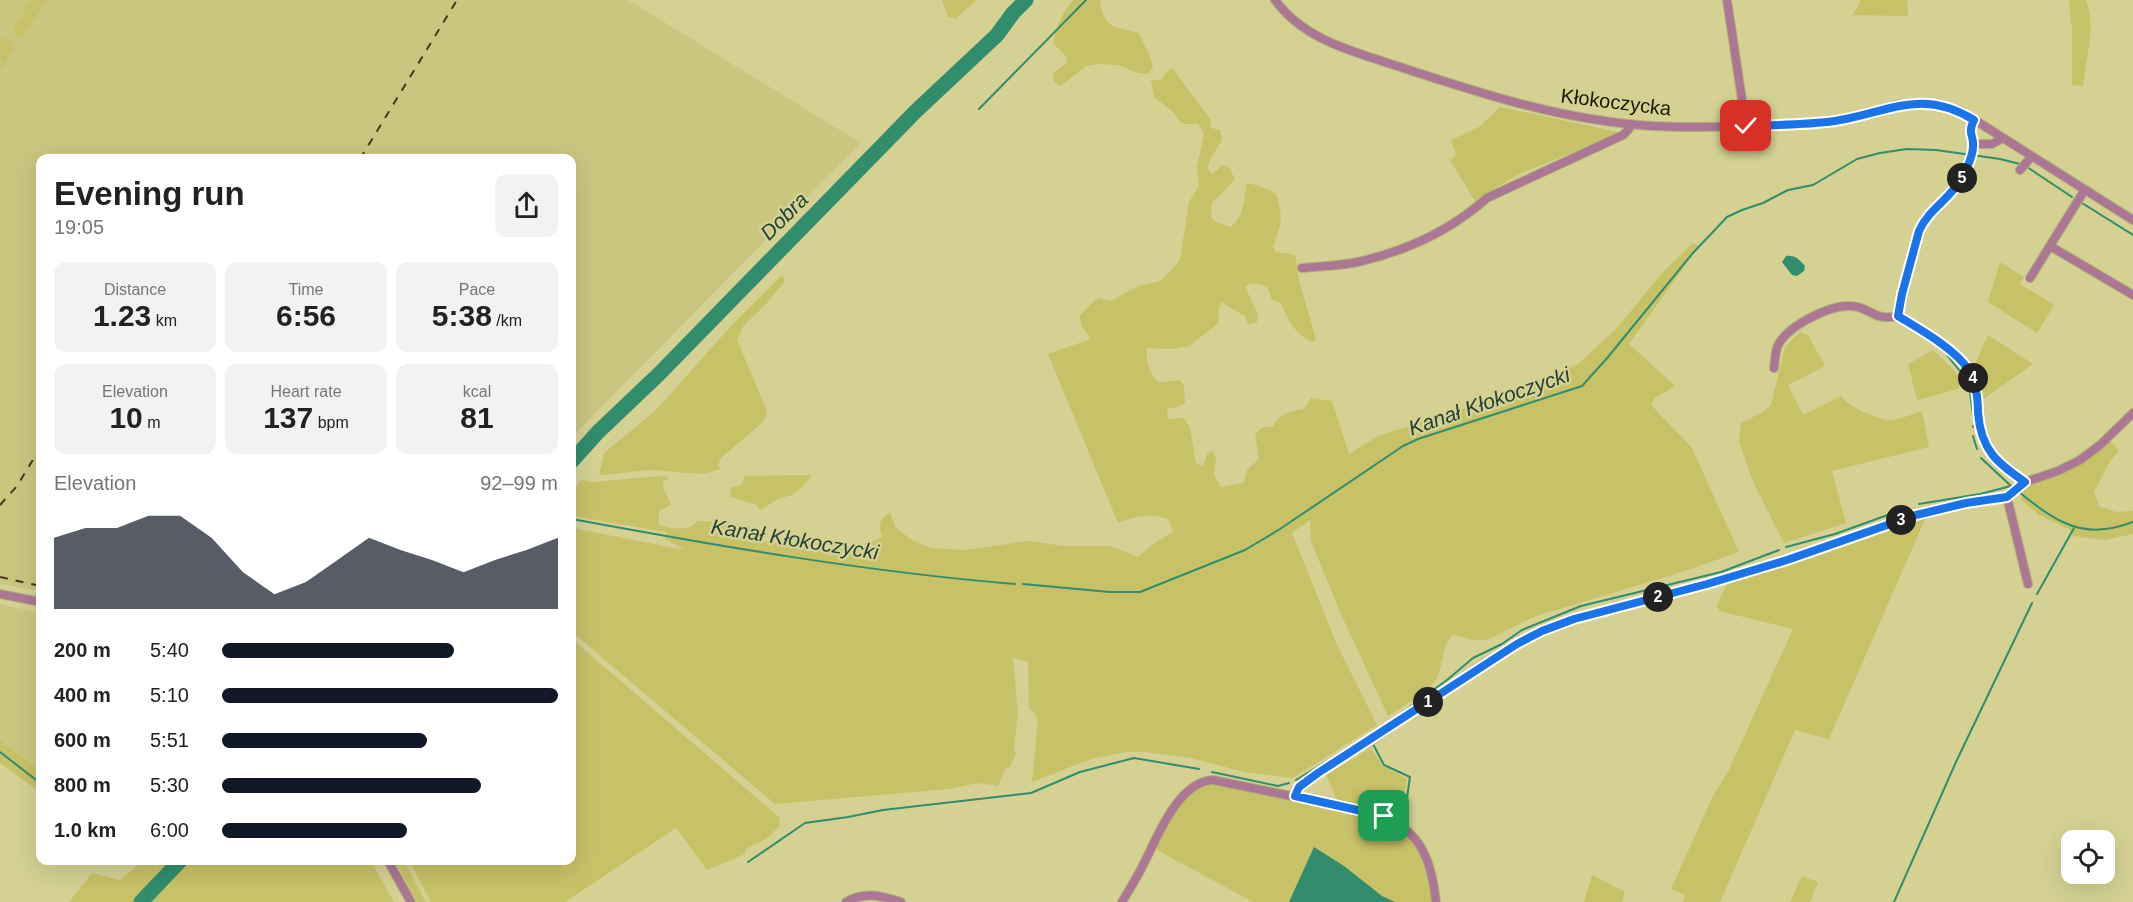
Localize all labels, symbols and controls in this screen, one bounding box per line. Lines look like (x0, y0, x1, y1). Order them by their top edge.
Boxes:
street label: Kłokoczycka (1559, 84, 1673, 120)
pin (1720, 100, 1771, 151)
icon: check (1729, 109, 1762, 142)
pin: 5 (1947, 163, 1977, 193)
text: 5 (1958, 169, 1966, 186)
button: share (495, 174, 558, 237)
text: Evening run (54, 175, 245, 212)
water label: Dobra (756, 188, 812, 244)
text: 19:05 (54, 216, 104, 238)
text: Distance (104, 281, 166, 298)
text: Time (289, 281, 323, 298)
text: Pace (459, 281, 495, 298)
text: 1.23 (93, 299, 151, 332)
text: 6:56 (276, 299, 336, 332)
text: 5:38 (432, 299, 492, 332)
text: km (151, 312, 177, 329)
text: /km (492, 312, 522, 329)
water label: Kanał Kłokoczycki (1405, 362, 1574, 439)
pin: 4 (1958, 363, 1988, 393)
text: 4 (1969, 369, 1977, 386)
text: Elevation (102, 383, 168, 400)
text: Heart rate (270, 383, 342, 400)
text: kcal (463, 383, 491, 400)
text: 10 (109, 401, 143, 434)
text: 137 (263, 401, 313, 434)
text: 81 (460, 401, 494, 434)
text: m (143, 414, 161, 431)
text: bpm (313, 414, 349, 431)
text: Elevation (54, 472, 136, 494)
text: 92–99 m (480, 472, 558, 494)
pin: 3 (1886, 505, 1916, 535)
text: 3 (1897, 511, 1905, 528)
water label: Kanał Kłokoczycki (710, 514, 882, 564)
pin: 2 (1643, 582, 1673, 612)
text: 2 (1654, 588, 1662, 605)
text: 200 m (54, 639, 111, 661)
text: 5:40 (150, 639, 189, 661)
text: 400 m (54, 684, 111, 706)
text: 5:10 (150, 684, 189, 706)
pin: 1 (1413, 687, 1443, 717)
text: 1 (1424, 693, 1432, 710)
text: 600 m (54, 729, 111, 751)
text: 5:51 (150, 729, 189, 751)
text: 800 m (54, 774, 111, 796)
text: 5:30 (150, 774, 189, 796)
pin (1358, 790, 1409, 841)
icon: arrive (1367, 799, 1400, 832)
text: 1.0 km (54, 819, 116, 841)
text: 6:00 (150, 819, 189, 841)
map controls (2061, 830, 2115, 884)
button: locate (2061, 830, 2115, 884)

